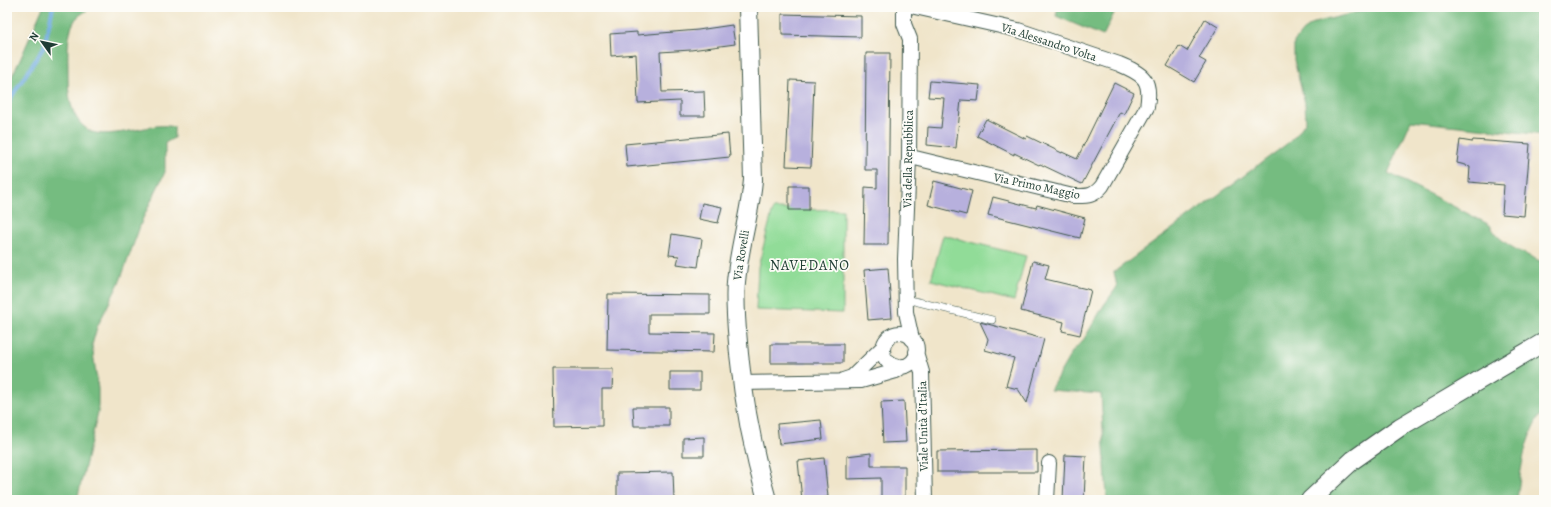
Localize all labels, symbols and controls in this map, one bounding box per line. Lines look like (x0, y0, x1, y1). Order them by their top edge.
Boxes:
street label: Via Alessandro Volta (998, 19, 1099, 65)
north arrow (22, 22, 62, 62)
text: N (26, 29, 43, 44)
street label: Via della Repubblica (899, 109, 917, 209)
street label: Via Primo Maggio (991, 169, 1082, 203)
street label: Via Rovelli (729, 229, 753, 282)
district label: NAVEDANO (770, 256, 850, 275)
street label: Viale Unità d'Italia (914, 380, 932, 472)

